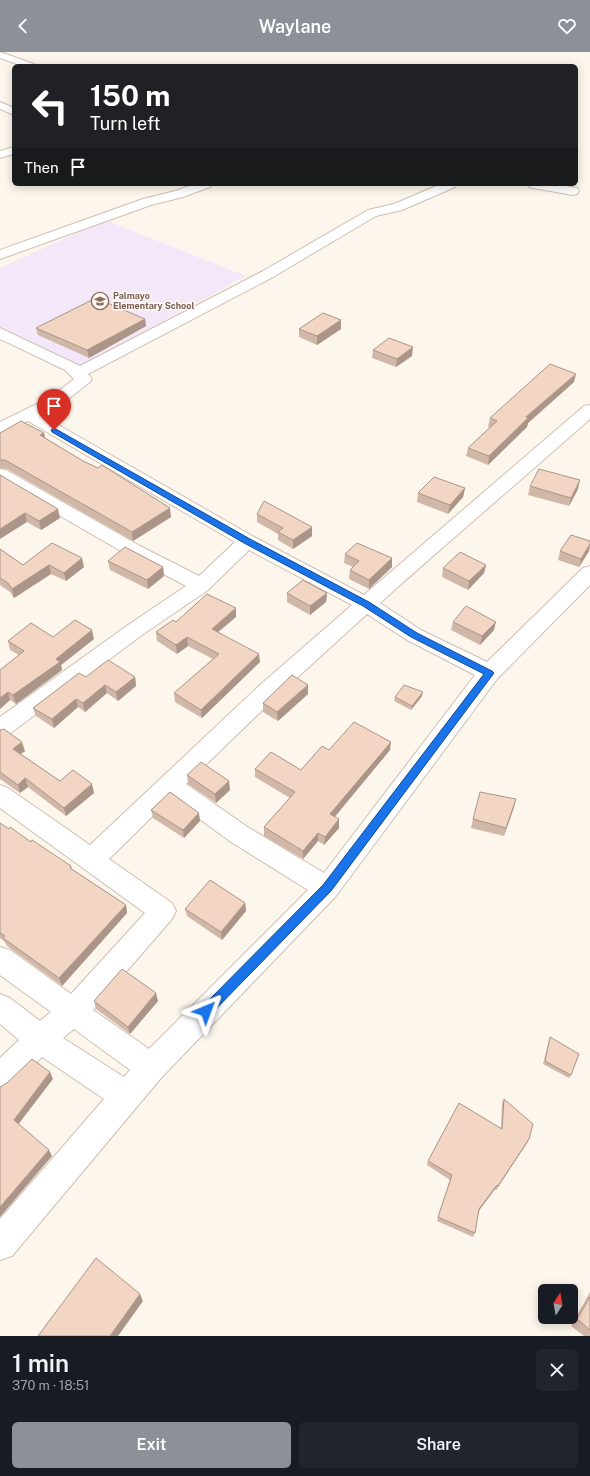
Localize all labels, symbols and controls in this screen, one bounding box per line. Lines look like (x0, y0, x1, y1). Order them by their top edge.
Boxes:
icon: back (12, 15, 34, 37)
icon: heart (556, 15, 578, 37)
text: Waylane (259, 16, 331, 37)
text: 150 m (90, 79, 170, 112)
icon: left (24, 80, 76, 132)
text: Turn left (90, 113, 160, 134)
icon: arrive (67, 156, 89, 178)
text: Then (24, 159, 59, 176)
place label: Palmayo Elementary School (113, 290, 194, 311)
school or university icon: Palmayo Elementary School (90, 291, 110, 311)
pin (37, 389, 71, 430)
icon: arrive (43, 395, 65, 417)
position arrow (185, 990, 227, 1032)
north arrow (538, 1284, 578, 1324)
map controls (538, 1284, 578, 1324)
text: 1 min (12, 1349, 69, 1377)
button: close (536, 1349, 578, 1391)
text: 370 m · 18:51 (12, 1378, 89, 1393)
button: Exit (12, 1422, 291, 1468)
button: Share (299, 1422, 578, 1468)

